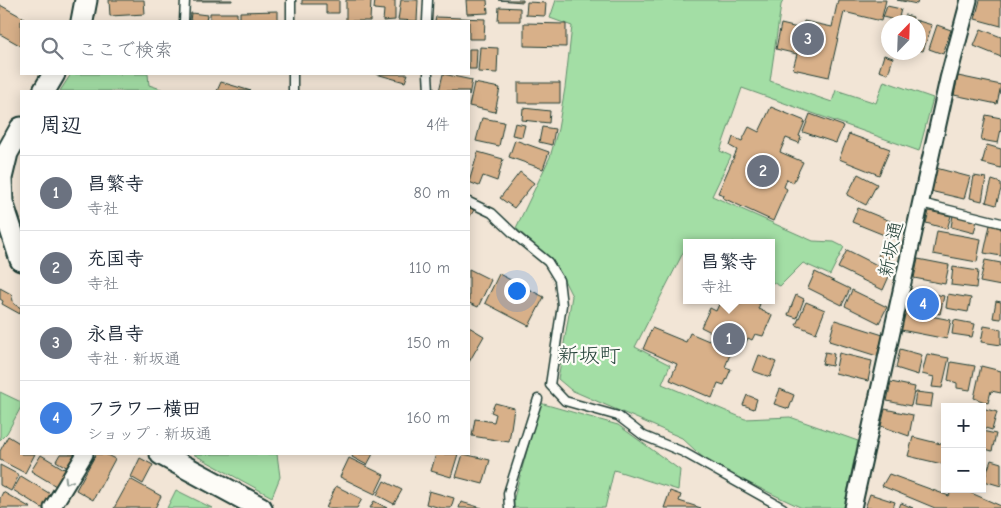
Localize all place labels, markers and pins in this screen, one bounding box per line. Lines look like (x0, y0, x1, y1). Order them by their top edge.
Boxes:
pin: 3 (792, 20, 824, 58)
pin: 2 (747, 152, 779, 190)
pin: 4 (907, 285, 939, 323)
pin: 1 (713, 320, 745, 358)

